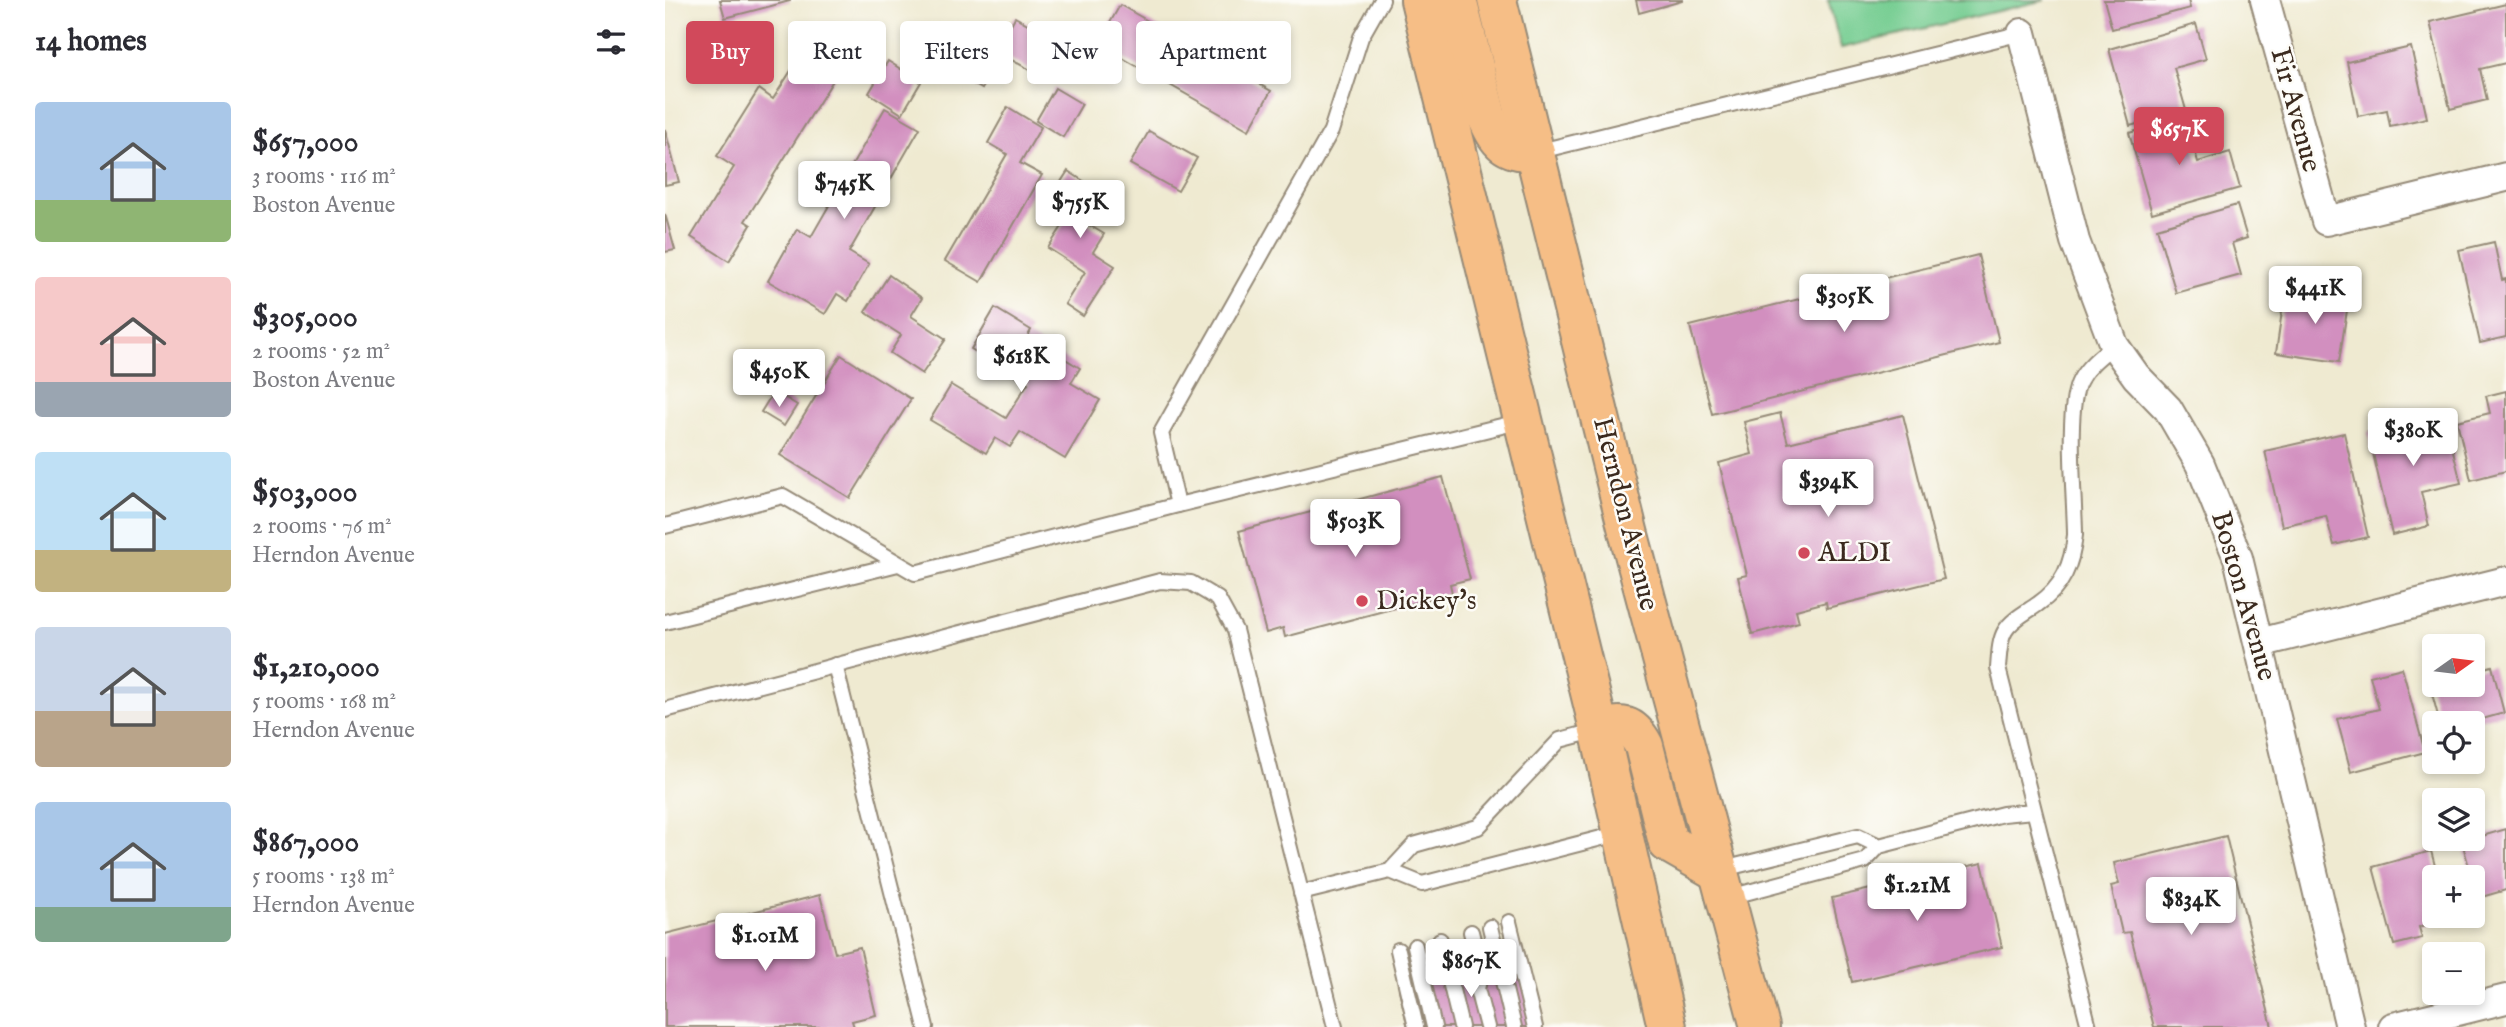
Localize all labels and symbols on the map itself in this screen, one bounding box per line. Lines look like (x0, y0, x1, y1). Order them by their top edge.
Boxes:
street label: Fir Avenue (2262, 44, 2328, 176)
pin: $657K (2130, 108, 2228, 167)
pin: $745K (795, 162, 893, 221)
pin: $755K (1031, 180, 1129, 240)
pin: $441K (2266, 266, 2364, 326)
pin: $305K (1795, 274, 1893, 334)
pin: $618K (972, 334, 1070, 394)
pin: $450K (730, 350, 828, 409)
pin: $380K (2364, 408, 2462, 468)
street label: Herndon Avenue (1584, 414, 1666, 615)
pin: $394K (1779, 460, 1877, 519)
pin: $503K (1306, 500, 1404, 559)
street label: Boston Avenue (2202, 507, 2284, 685)
place label: ALDI (1817, 536, 1891, 571)
marker: ALDI (1796, 545, 1812, 561)
place label: Dickey's (1376, 584, 1477, 619)
marker: Dickey's (1354, 593, 1370, 609)
north arrow (2422, 634, 2485, 696)
pin: $1.21M (1860, 864, 1974, 923)
pin: $834K (2142, 878, 2240, 937)
pin: $1.01M (708, 914, 822, 973)
pin: $867K (1422, 940, 1520, 999)

